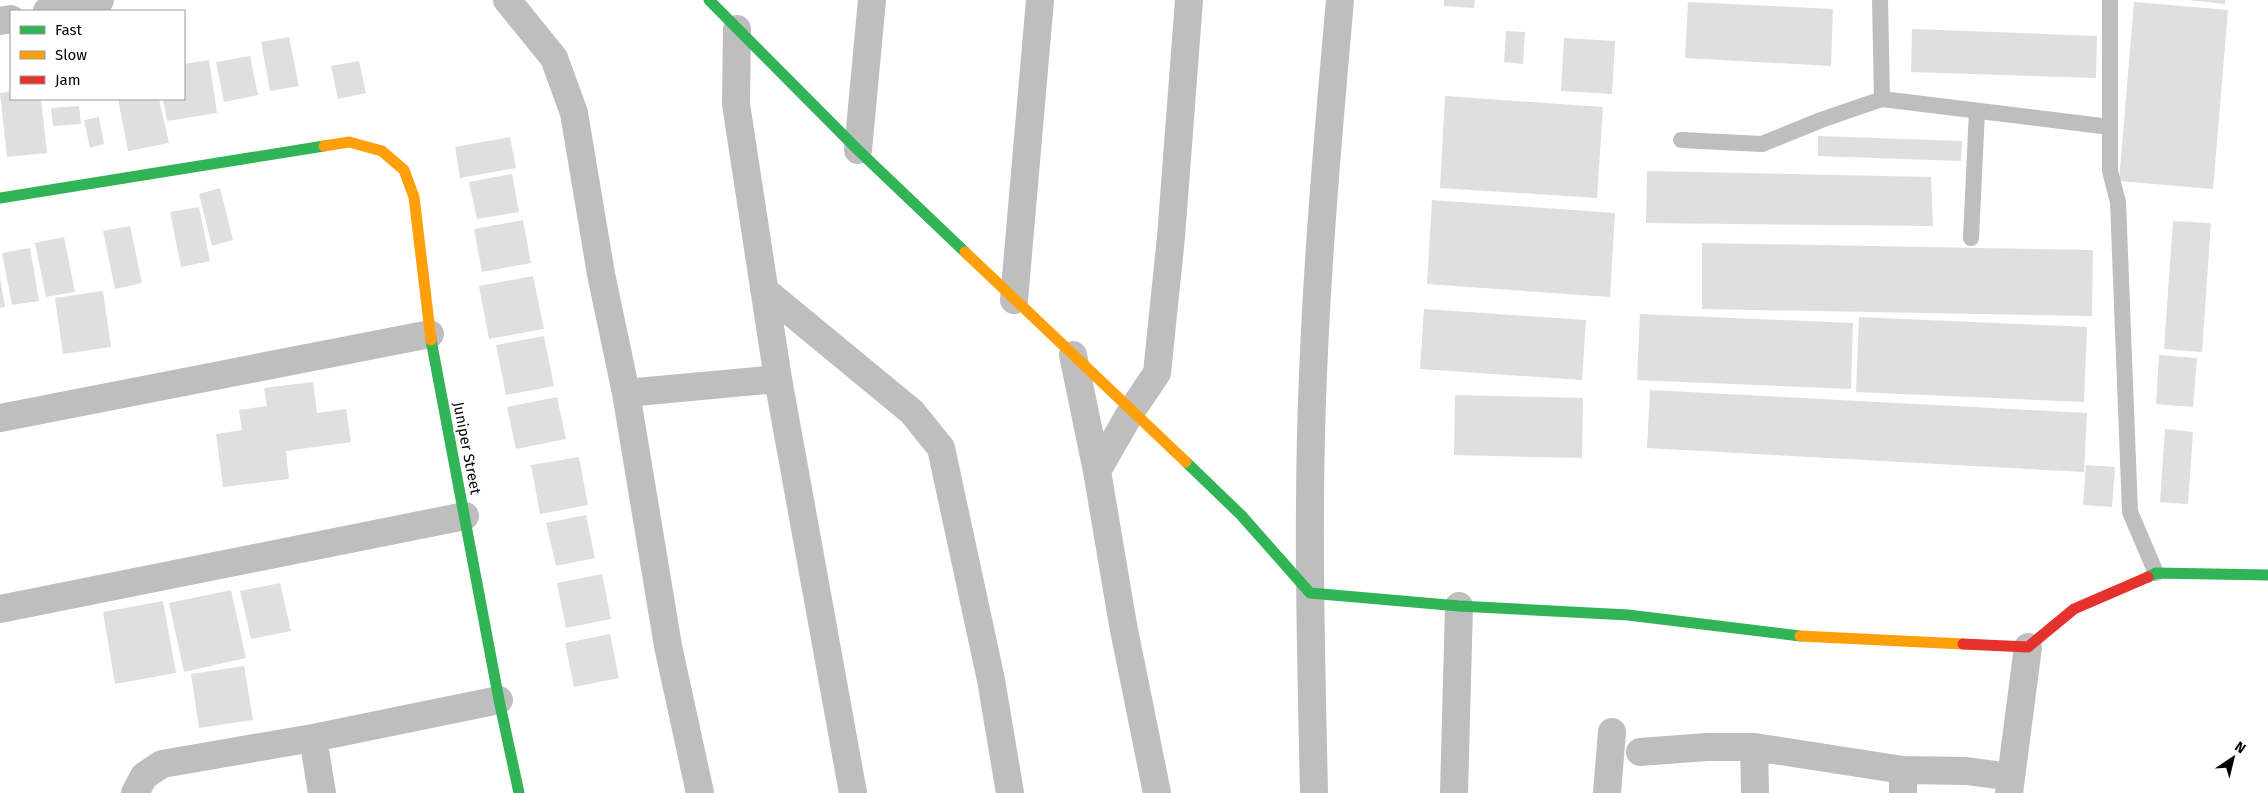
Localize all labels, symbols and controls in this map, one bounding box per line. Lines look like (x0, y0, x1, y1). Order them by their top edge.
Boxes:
legend (10, 10, 185, 100)
text: Fast (55, 21, 82, 39)
text: Slow (55, 46, 87, 64)
text: Jam (55, 71, 81, 89)
street label: Juniper Street (449, 400, 485, 496)
north arrow (2208, 733, 2258, 783)
text: N (2231, 738, 2249, 757)

